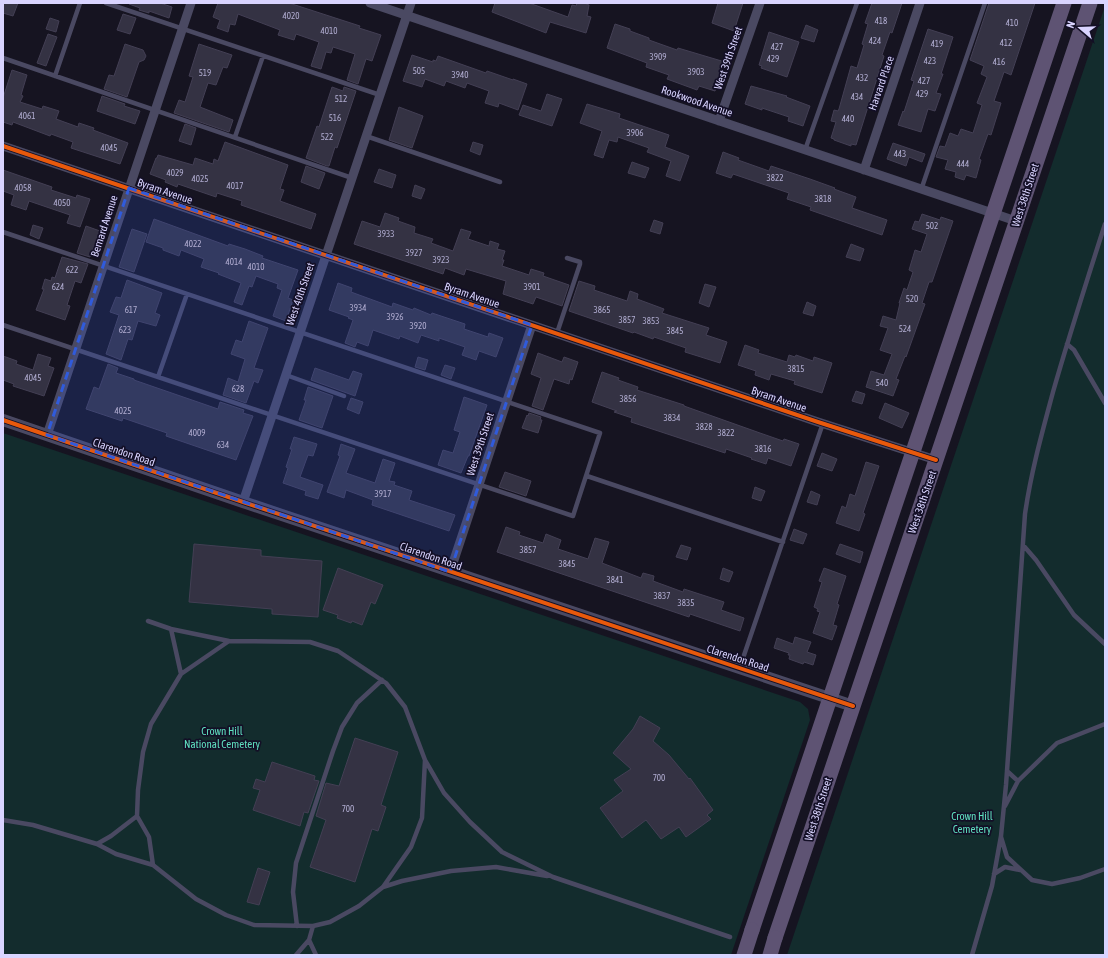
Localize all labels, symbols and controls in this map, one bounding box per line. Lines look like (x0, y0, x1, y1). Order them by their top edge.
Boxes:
north arrow (1060, 8, 1100, 48)
house number: 4020 (283, 11, 299, 21)
house number: 418 (875, 16, 887, 26)
house number: 410 (1006, 18, 1018, 28)
text: N (1064, 20, 1077, 30)
street label: West 39th Street (712, 25, 744, 91)
house number: 4010 (321, 26, 337, 36)
house number: 424 (869, 36, 881, 46)
house number: 412 (1000, 38, 1012, 48)
house number: 419 (931, 39, 943, 49)
house number: 427 (771, 42, 783, 52)
house number: 3909 (650, 52, 666, 62)
house number: 429 (767, 54, 779, 64)
street label: Harvard Place (866, 54, 896, 112)
house number: 423 (924, 56, 936, 66)
house number: 416 (993, 57, 1005, 67)
house number: 505 (413, 66, 425, 76)
house number: 3903 (688, 67, 704, 77)
house number: 519 (199, 68, 211, 78)
house number: 3940 (452, 70, 468, 80)
house number: 432 (856, 73, 868, 83)
house number: 427 (918, 76, 930, 86)
street label: Rookwood Avenue (660, 83, 734, 119)
house number: 429 (916, 89, 928, 99)
house number: 434 (851, 92, 863, 102)
house number: 512 (335, 94, 347, 104)
house number: 4061 (19, 111, 35, 121)
house number: 516 (329, 113, 341, 123)
house number: 440 (842, 114, 854, 124)
house number: 3906 (627, 128, 643, 138)
house number: 522 (321, 132, 333, 142)
house number: 4045 (101, 143, 117, 153)
house number: 443 (894, 149, 906, 159)
house number: 444 (957, 159, 969, 169)
street label: West 38th Street (1009, 162, 1041, 228)
house number: 4029 (167, 168, 183, 178)
house number: 3822 (767, 173, 783, 183)
house number: 4025 (192, 174, 208, 184)
street label: Byram Avenue (136, 176, 194, 206)
house number: 4017 (227, 181, 243, 191)
house number: 4058 (15, 183, 31, 193)
street label: Bernard Avenue (88, 194, 120, 258)
house number: 3818 (815, 194, 831, 204)
house number: 4050 (54, 198, 70, 208)
house number: 502 (926, 221, 938, 231)
house number: 3933 (378, 229, 394, 239)
house number: 4022 (185, 239, 201, 249)
house number: 3927 (406, 248, 422, 258)
house number: 3923 (433, 255, 449, 265)
house number: 4014 (226, 257, 242, 267)
street label: West 40th Street (284, 261, 316, 327)
house number: 4010 (248, 262, 264, 272)
house number: 622 (66, 265, 78, 275)
street label: Byram Avenue (443, 280, 501, 310)
house number: 624 (52, 282, 64, 292)
house number: 3901 (524, 282, 540, 292)
house number: 520 (906, 294, 918, 304)
house number: 3934 (350, 303, 366, 313)
house number: 617 (125, 305, 137, 315)
house number: 3865 (594, 305, 610, 315)
house number: 3926 (387, 312, 403, 322)
house number: 3857 (619, 315, 635, 325)
house number: 3853 (643, 316, 659, 326)
house number: 3920 (410, 321, 426, 331)
house number: 524 (899, 324, 911, 334)
house number: 623 (119, 325, 131, 335)
house number: 3845 (667, 326, 683, 336)
house number: 3815 (788, 364, 804, 374)
house number: 4045 (25, 373, 41, 383)
house number: 540 (876, 378, 888, 388)
house number: 628 (232, 384, 244, 394)
street label: Byram Avenue (750, 384, 808, 414)
house number: 3856 (620, 394, 636, 404)
house number: 4025 (115, 406, 131, 416)
street label: West 39th Street (464, 411, 496, 477)
house number: 3834 (664, 413, 680, 423)
house number: 3828 (696, 422, 712, 432)
house number: 4009 (189, 428, 205, 438)
house number: 3822 (718, 428, 734, 438)
street label: Clarendon Road (91, 436, 157, 468)
house number: 634 (217, 440, 229, 450)
house number: 3816 (755, 444, 771, 454)
street label: West 38th Street (906, 469, 938, 535)
house number: 3917 (375, 489, 391, 499)
street label: Clarendon Road (398, 540, 464, 572)
house number: 3857 (520, 545, 536, 555)
house number: 3845 (559, 559, 575, 569)
house number: 3841 (607, 575, 623, 585)
house number: 3837 (654, 591, 670, 601)
house number: 3835 (678, 598, 694, 608)
street label: Clarendon Road (705, 642, 771, 674)
park label: Crown Hill National Cemetery (184, 725, 260, 750)
house number: 700 (653, 773, 665, 783)
street label: West 38th Street (802, 776, 834, 842)
house number: 700 (342, 804, 354, 814)
park label: Crown Hill Cemetery (951, 810, 993, 835)

